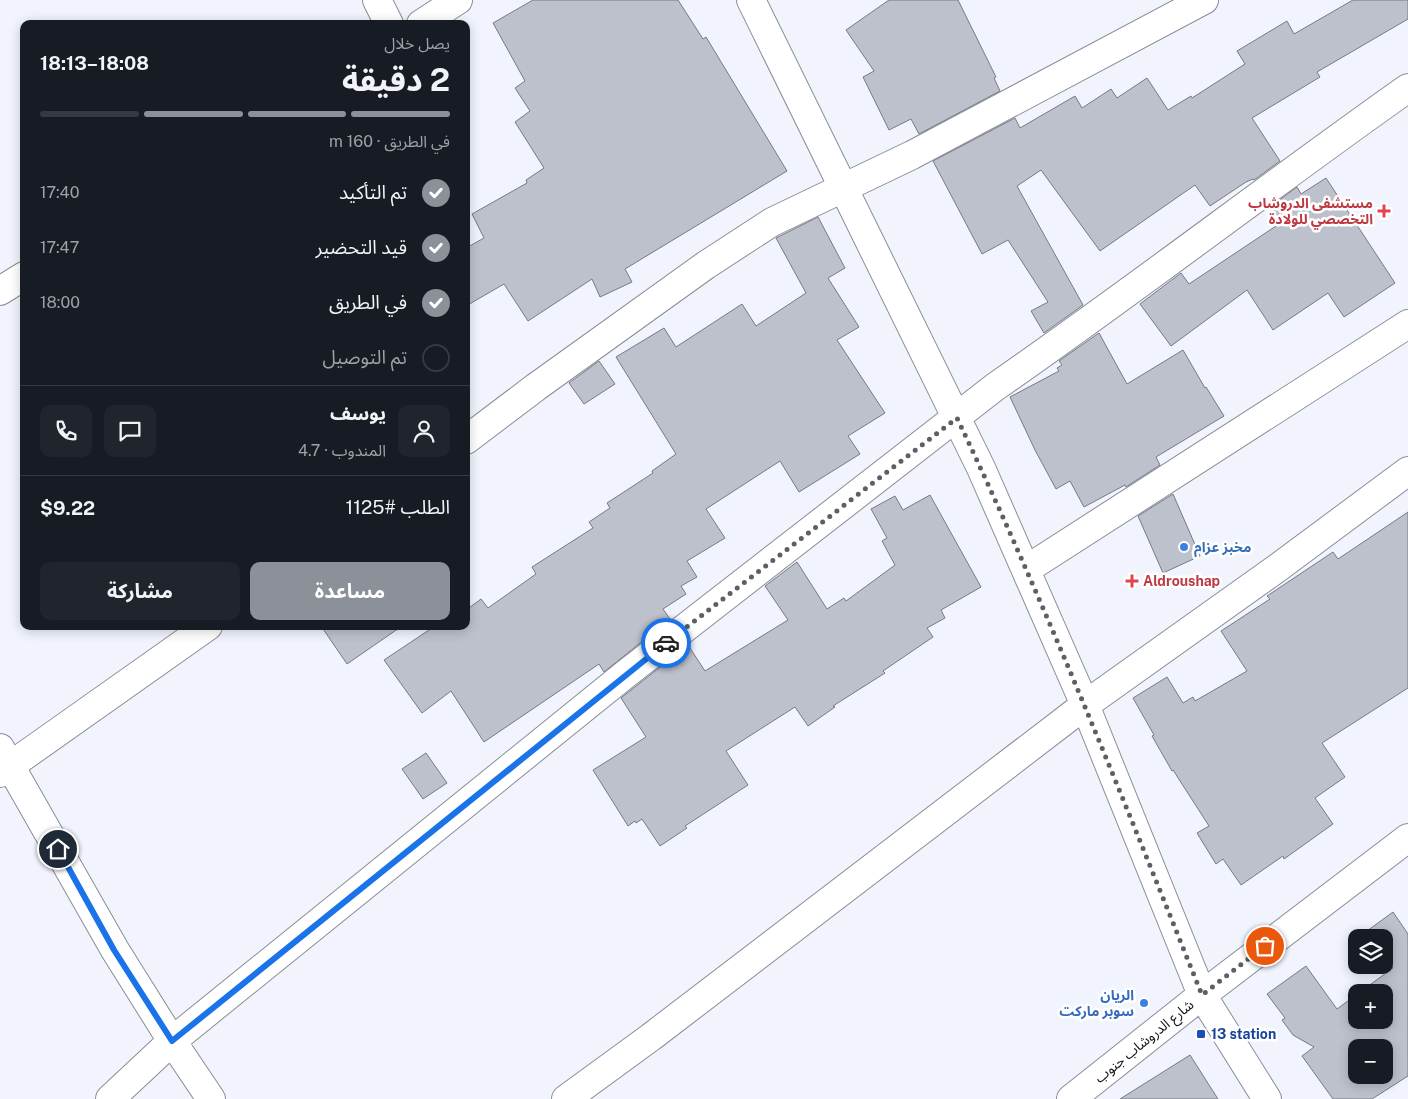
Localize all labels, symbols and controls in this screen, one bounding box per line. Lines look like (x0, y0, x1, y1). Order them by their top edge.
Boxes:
text: يصل خلال (384, 34, 450, 53)
text: 18:08–18:13 (40, 52, 149, 74)
text: 2 دقيقة (342, 61, 450, 98)
text: في الطريق · 160 m (329, 132, 450, 151)
icon: check (422, 179, 450, 207)
text: تم التأكيد (339, 181, 407, 203)
text: 17:40 (40, 183, 79, 202)
place label: مستشفى الدروشاب التخصصي للولادة (1248, 195, 1373, 230)
marker: مستشفى الدروشاب التخصصي للولادة (1377, 204, 1391, 218)
icon: check (422, 234, 450, 262)
text: قيد التحضير (315, 236, 407, 258)
text: 17:47 (40, 238, 79, 257)
icon: check (422, 289, 450, 317)
text: في الطريق (329, 291, 407, 313)
text: 18:00 (40, 293, 80, 312)
text: تم التوصيل (322, 346, 407, 368)
text: يوسف (330, 402, 386, 424)
button: phone (40, 405, 92, 457)
button: chat (104, 405, 156, 457)
button: person (398, 405, 450, 457)
text: المندوب · 4.7 (298, 441, 386, 460)
text: الطلب #1125 (346, 496, 450, 518)
text: $9.22 (40, 497, 95, 519)
place label: مخبز عزام (1194, 539, 1251, 558)
marker: مخبز عزام (1178, 541, 1190, 553)
button: مشاركة (40, 562, 240, 620)
button: مساعدة (250, 562, 450, 620)
place label: Aldroushap (1143, 573, 1220, 589)
marker: Aldroushap (1125, 574, 1139, 588)
courier (641, 618, 691, 668)
icon: car (652, 629, 680, 657)
pin (37, 828, 79, 870)
icon: home (44, 835, 72, 863)
pin (1244, 925, 1286, 967)
map controls (1348, 929, 1393, 1084)
button: layers (1348, 929, 1393, 974)
icon: bag (1251, 932, 1279, 960)
button: + (1348, 984, 1393, 1029)
place label: الريان سوبر ماركت (1059, 987, 1134, 1020)
street label: شارع الدروشاب جنوب (1091, 996, 1199, 1088)
marker: الريان سوبر ماركت (1138, 997, 1150, 1009)
place label: 13 station (1211, 1026, 1276, 1042)
marker: 13 station (1195, 1028, 1207, 1040)
button: − (1348, 1039, 1393, 1084)

